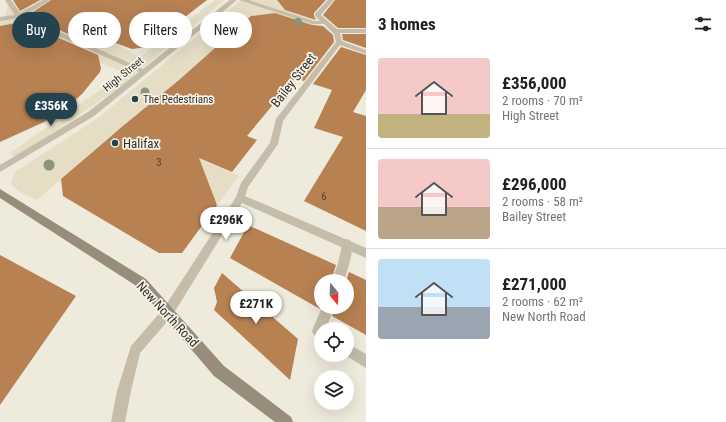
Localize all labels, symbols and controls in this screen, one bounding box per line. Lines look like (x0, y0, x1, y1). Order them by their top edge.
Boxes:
chip: Buy (12, 12, 60, 48)
chip: Rent (68, 12, 121, 48)
chip: Filters (129, 12, 192, 48)
chip: New (200, 12, 252, 48)
icon: filters (692, 13, 714, 35)
text: 3 homes (378, 14, 436, 34)
street label: Bailey Street (268, 50, 319, 110)
street label: High Street (100, 54, 146, 95)
text: £356,000 (502, 73, 567, 93)
icon: home (410, 74, 458, 122)
pin: £356K (23, 93, 79, 127)
place label: The Pedestrians (143, 93, 213, 106)
text: 2 rooms · 70 m² (502, 93, 583, 108)
marker: The Pedestrians (130, 94, 140, 104)
text: £356K (34, 98, 68, 113)
text: High Street (502, 108, 559, 123)
place label: Halifax (123, 136, 160, 151)
marker: Halifax (110, 138, 120, 148)
house number: 3 (156, 156, 162, 169)
text: £296,000 (502, 174, 567, 194)
icon: home (410, 175, 458, 223)
house number: 6 (321, 190, 327, 203)
text: 2 rooms · 58 m² (502, 194, 583, 209)
pin: £296K (198, 207, 254, 241)
text: Bailey Street (502, 209, 566, 224)
text: £296K (209, 212, 243, 227)
north arrow (314, 274, 354, 314)
map controls (314, 274, 354, 410)
text: £271,000 (502, 274, 567, 294)
icon: home (410, 275, 458, 323)
street label: New North Road (134, 279, 202, 350)
pin: £271K (228, 291, 284, 325)
text: 2 rooms · 62 m² (502, 294, 583, 309)
text: £271K (239, 296, 273, 311)
text: New North Road (502, 309, 586, 324)
button: locate (314, 322, 354, 362)
button: layers (314, 370, 354, 410)

